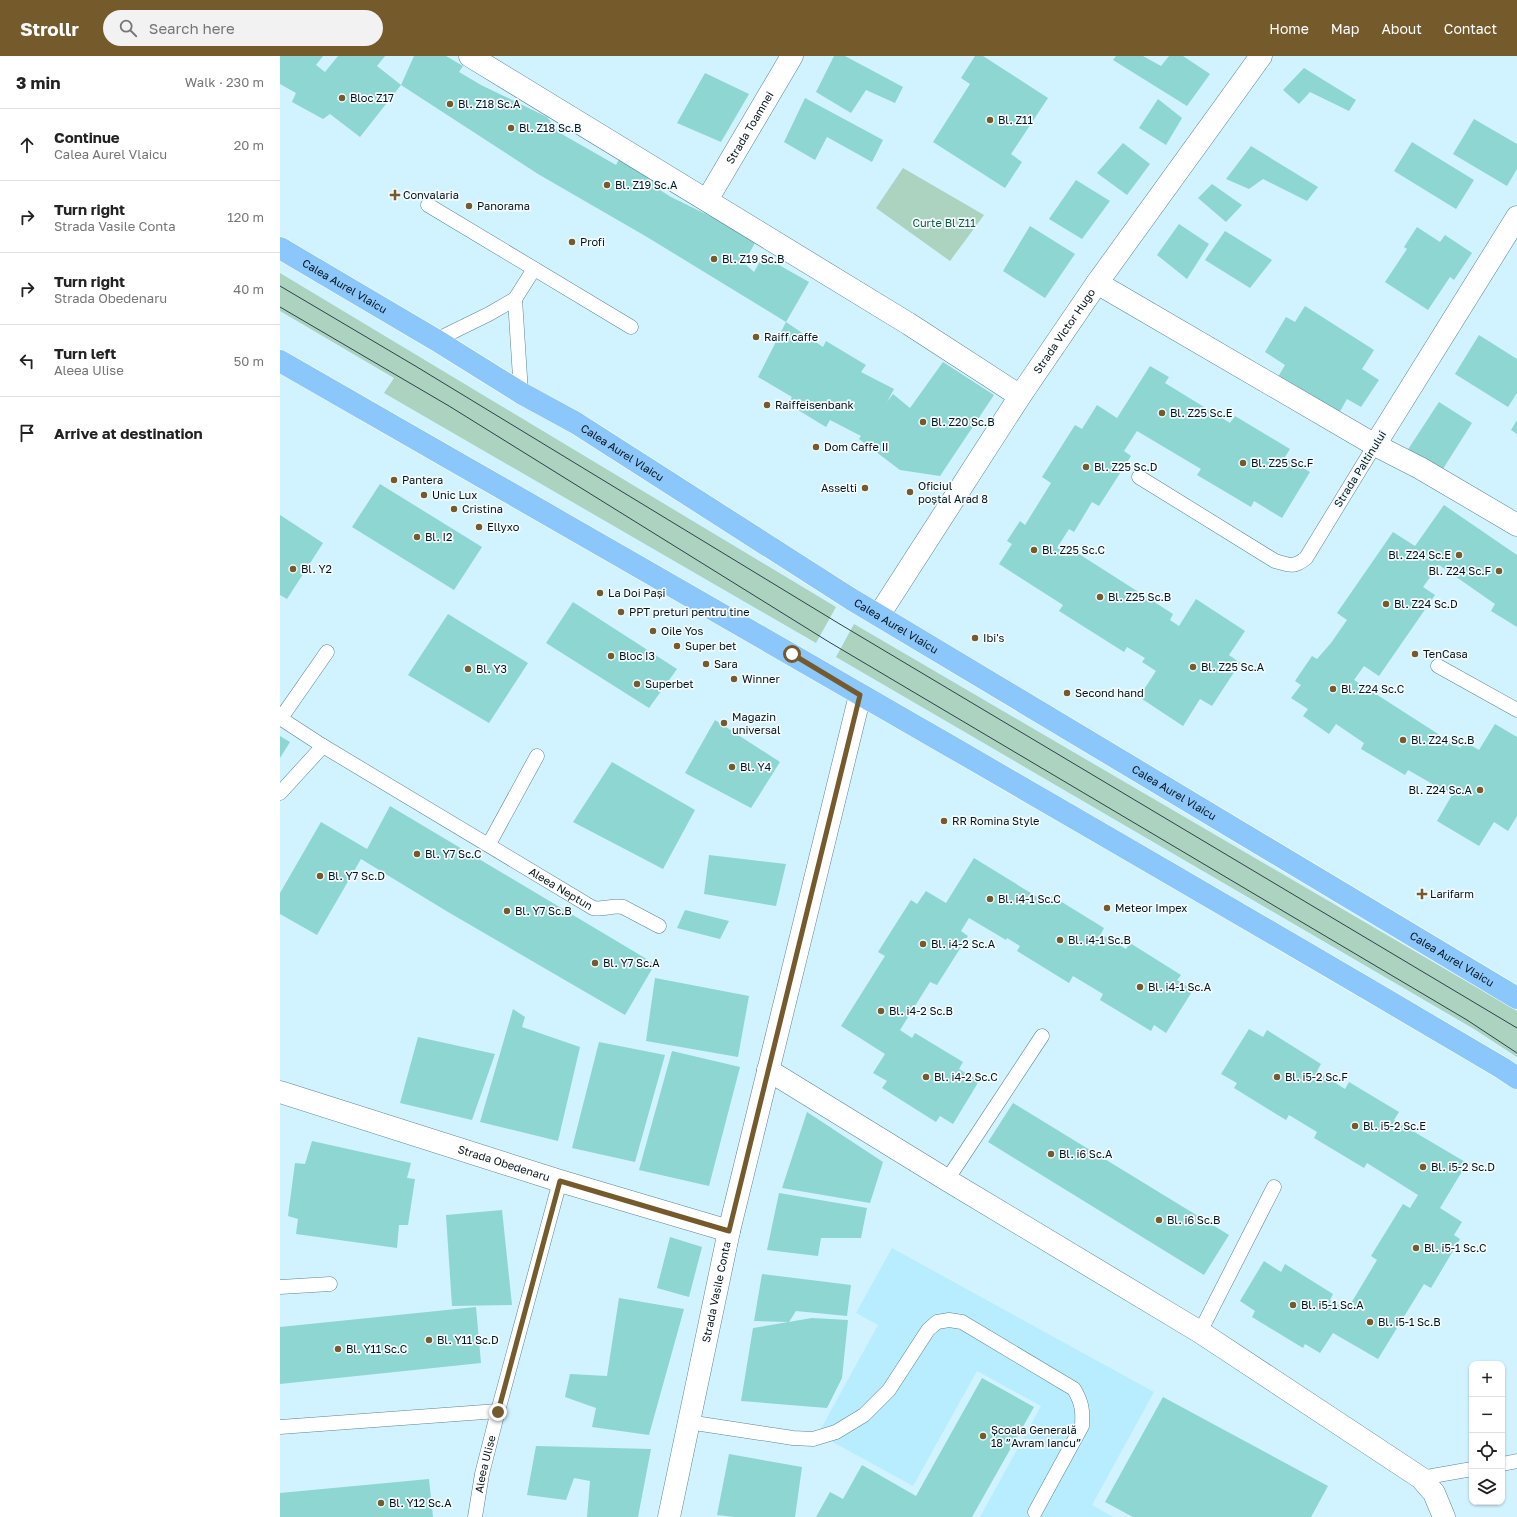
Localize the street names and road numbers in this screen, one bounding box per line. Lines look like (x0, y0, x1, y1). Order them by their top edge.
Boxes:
street label: Strada Toamnei (723, 89, 776, 166)
street label: Calea Aurel Vlaicu (300, 256, 389, 316)
street label: Strada Victor Hugo (1030, 285, 1098, 376)
street label: Calea Aurel Vlaicu (579, 421, 667, 484)
street label: Strada Paltinului (1331, 428, 1388, 509)
street label: Calea Aurel Vlaicu (852, 595, 941, 656)
street label: Calea Aurel Vlaicu (1130, 762, 1219, 822)
street label: Aleea Neptun (527, 864, 595, 912)
street label: Calea Aurel Vlaicu (1408, 928, 1497, 989)
street label: Strada Obedenaru (457, 1142, 552, 1183)
street label: Strada Vasile Conta (699, 1240, 733, 1344)
street label: Aleea Ulise (472, 1434, 498, 1494)

